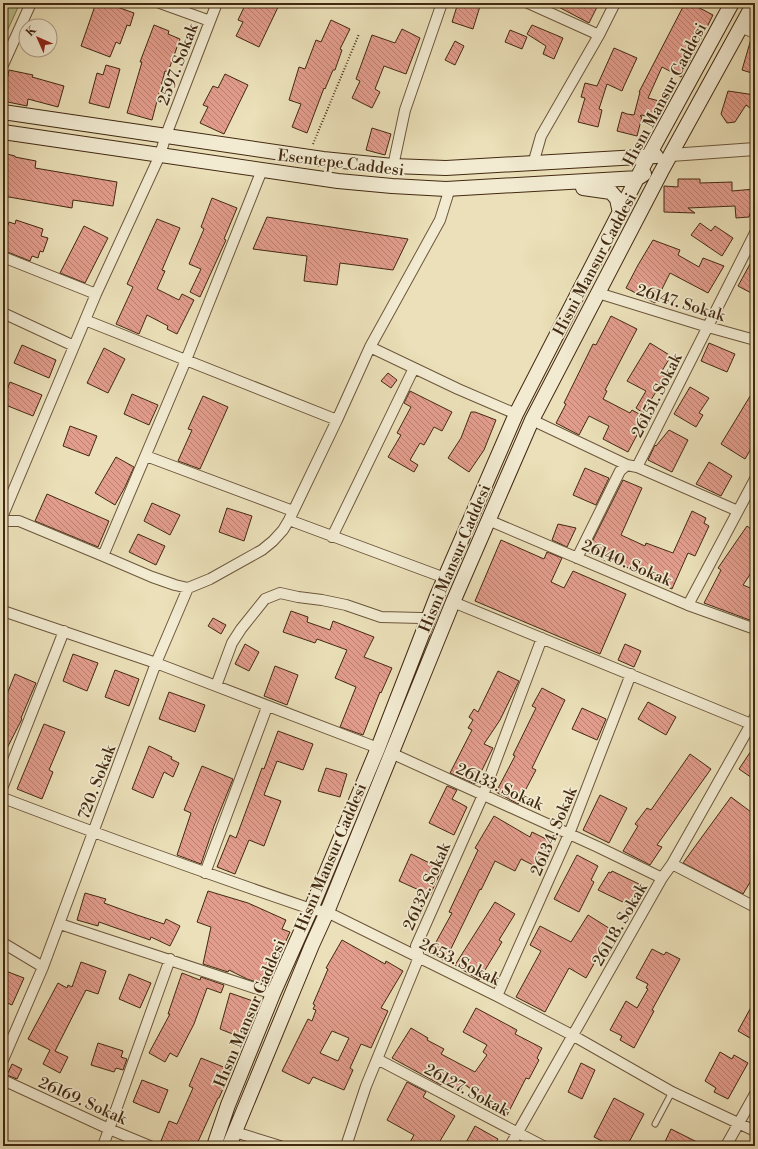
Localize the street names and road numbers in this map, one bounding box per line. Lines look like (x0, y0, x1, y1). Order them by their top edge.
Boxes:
street label: 2597. Sokak (153, 19, 203, 108)
street label: Hısnı Mansur Caddesi (619, 20, 711, 169)
street label: Esentepe Caddesi (276, 145, 405, 181)
street label: Hisni Mansur Caddesi (549, 190, 641, 339)
street label: 26147. Sokak (634, 280, 729, 326)
street label: 26151. Sokak (627, 349, 687, 441)
street label: Hisni Mansur Caddesi (415, 481, 495, 635)
street label: 26140. Sokak (579, 535, 676, 591)
street label: 720. Sokak (74, 741, 121, 822)
street label: 26133. Sokak (453, 759, 548, 816)
street label: Hisni Mansur Caddesi (291, 780, 371, 934)
street label: 26134. Sokak (526, 783, 582, 879)
street label: 26132. Sokak (399, 838, 456, 933)
street label: 26118. Sokak (588, 878, 652, 970)
street label: 2653. Sokak (416, 934, 504, 991)
street label: Hısnı Mansur Caddesi (210, 936, 290, 1090)
street label: 26127. Sokak (421, 1059, 514, 1121)
street label: 26169. Sokak (35, 1073, 131, 1130)

